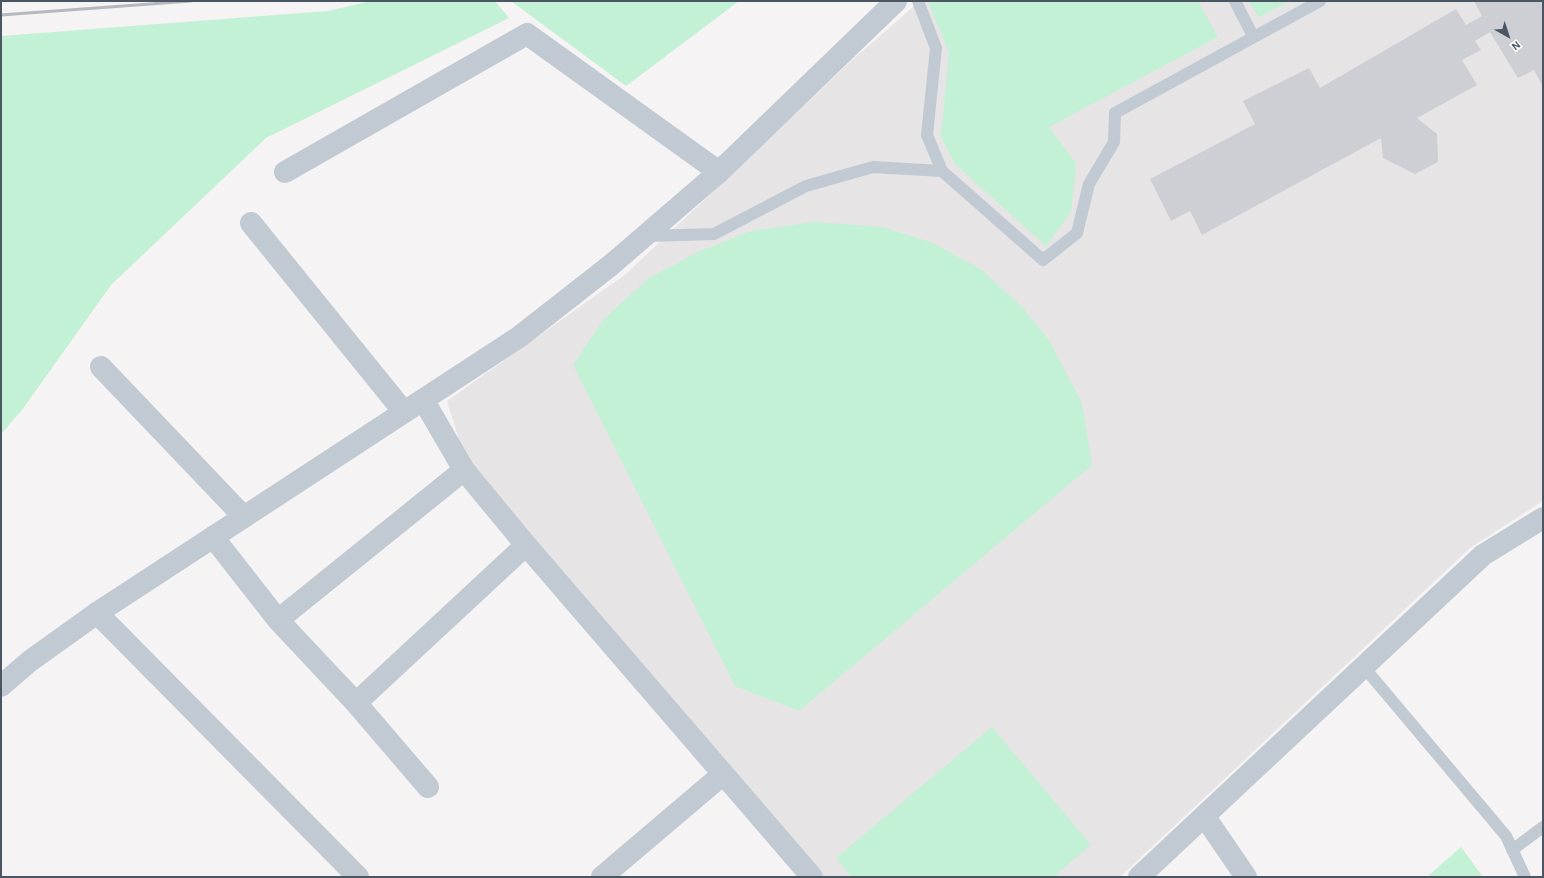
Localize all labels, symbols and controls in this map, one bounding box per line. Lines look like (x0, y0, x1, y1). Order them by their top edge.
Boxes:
north arrow (1488, 16, 1528, 56)
text: N (1509, 39, 1522, 52)

